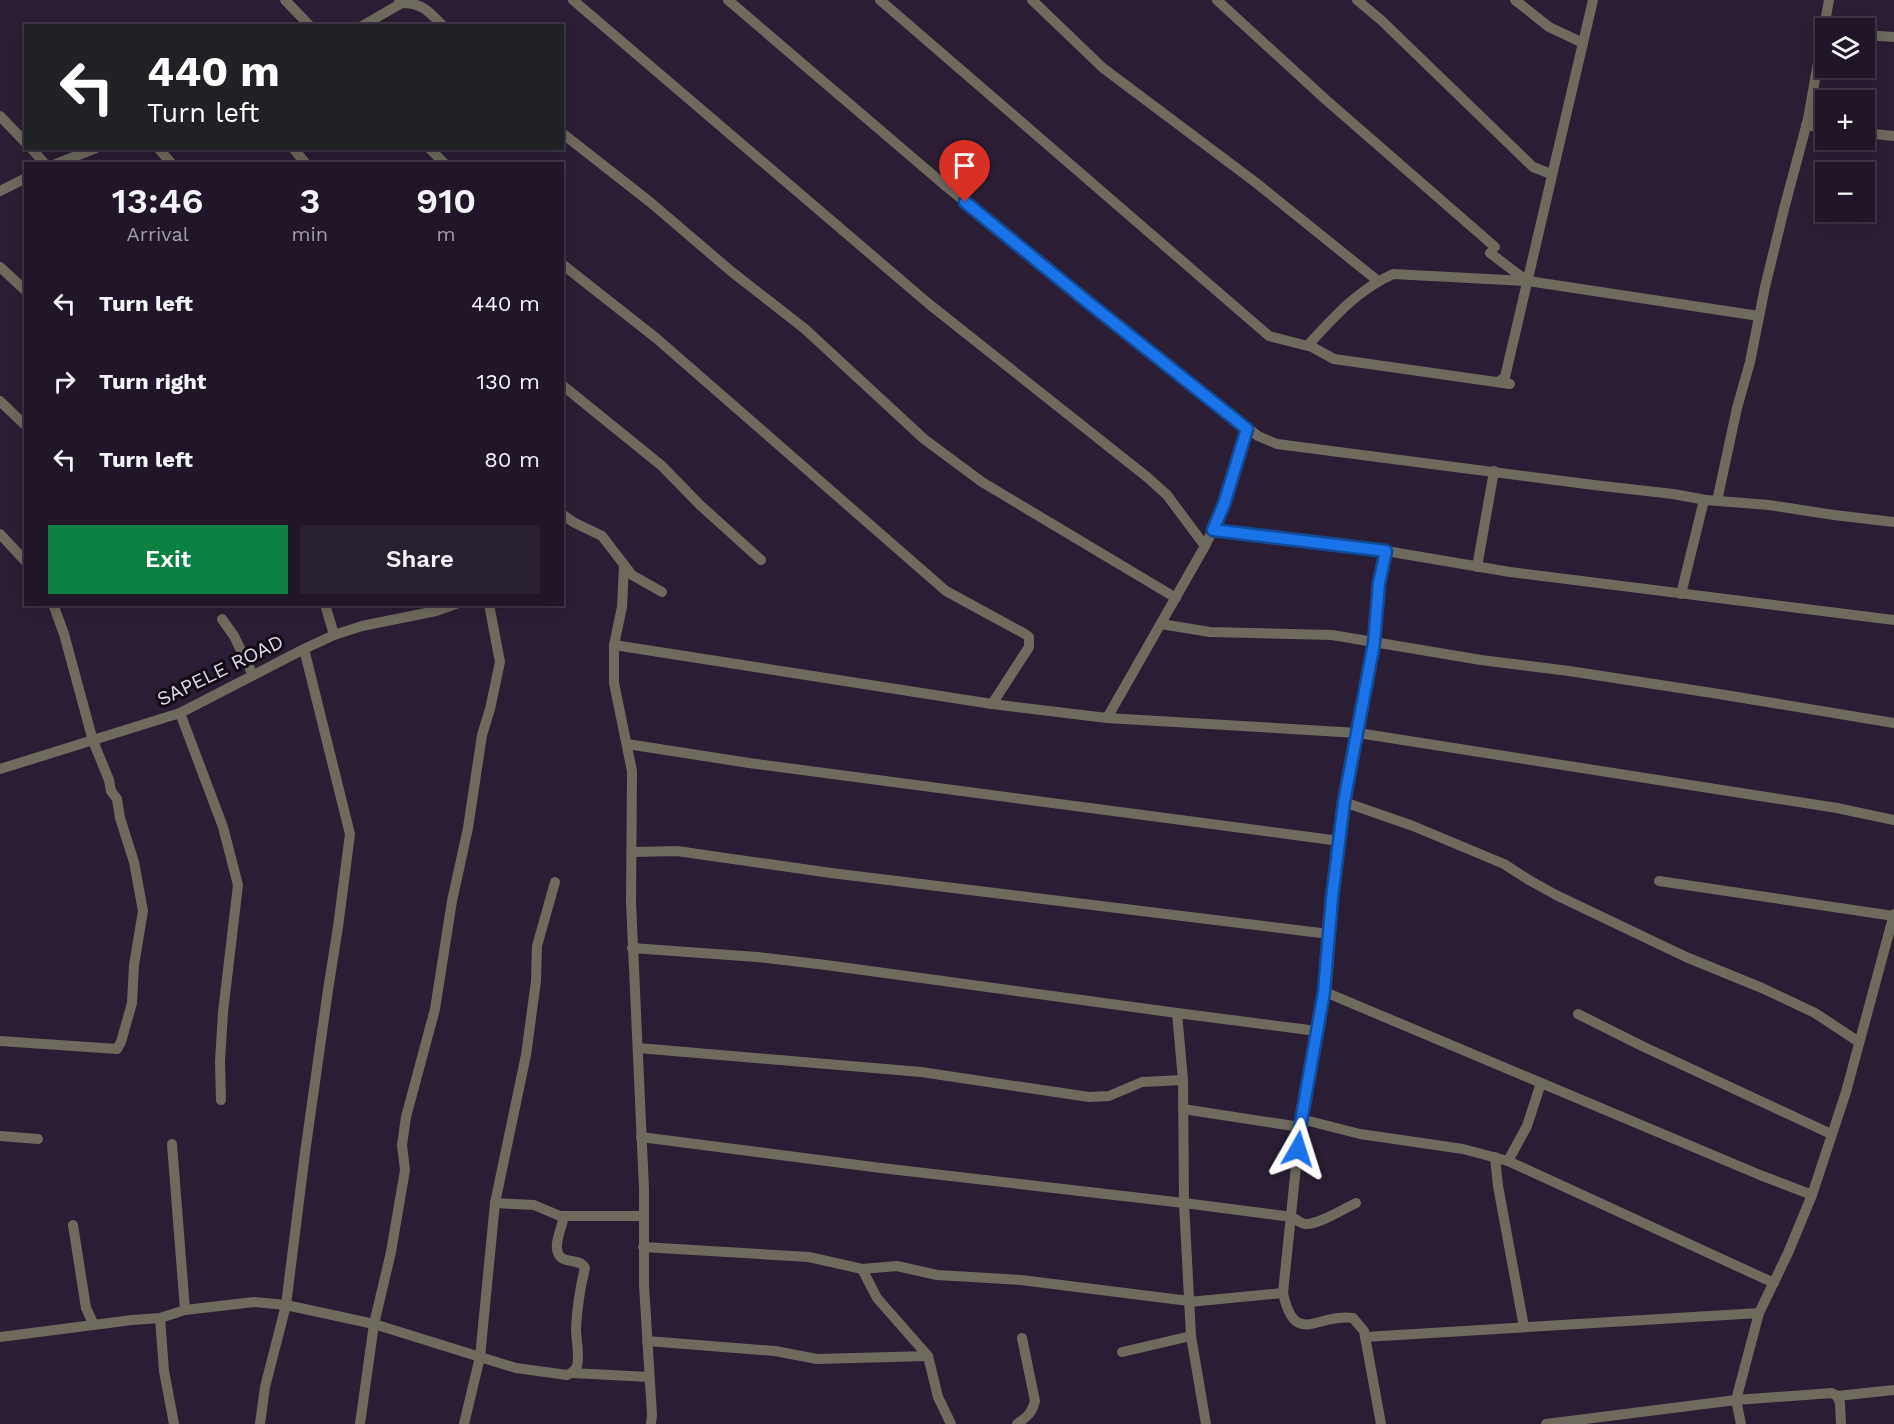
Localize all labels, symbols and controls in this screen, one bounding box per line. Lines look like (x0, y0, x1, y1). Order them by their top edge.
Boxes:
map controls (1815, 18, 1875, 222)
button: layers (1815, 18, 1875, 78)
text: 440 m (147, 47, 280, 96)
icon: left (48, 48, 126, 126)
button: + (1815, 90, 1875, 150)
text: Turn left (147, 97, 259, 129)
pin (939, 140, 990, 202)
icon: arrive (948, 149, 981, 182)
button: − (1815, 162, 1875, 222)
text: 13:46 (112, 180, 204, 222)
text: 3 (299, 180, 320, 222)
text: 910 (416, 180, 476, 222)
text: Arrival (127, 222, 189, 246)
text: min (291, 222, 328, 246)
text: m (437, 222, 456, 246)
icon: left (48, 287, 81, 320)
text: Turn left (99, 291, 193, 316)
text: 440 m (471, 291, 540, 316)
icon: right (48, 365, 81, 398)
text: Turn right (99, 369, 206, 394)
text: 130 m (476, 369, 540, 394)
icon: left (48, 443, 81, 476)
text: Turn left (99, 447, 193, 472)
text: 80 m (484, 447, 540, 472)
button: Exit (48, 525, 288, 594)
button: Share (300, 525, 540, 594)
street label: SAPELE ROAD (153, 629, 287, 711)
position arrow (1266, 1117, 1330, 1181)

